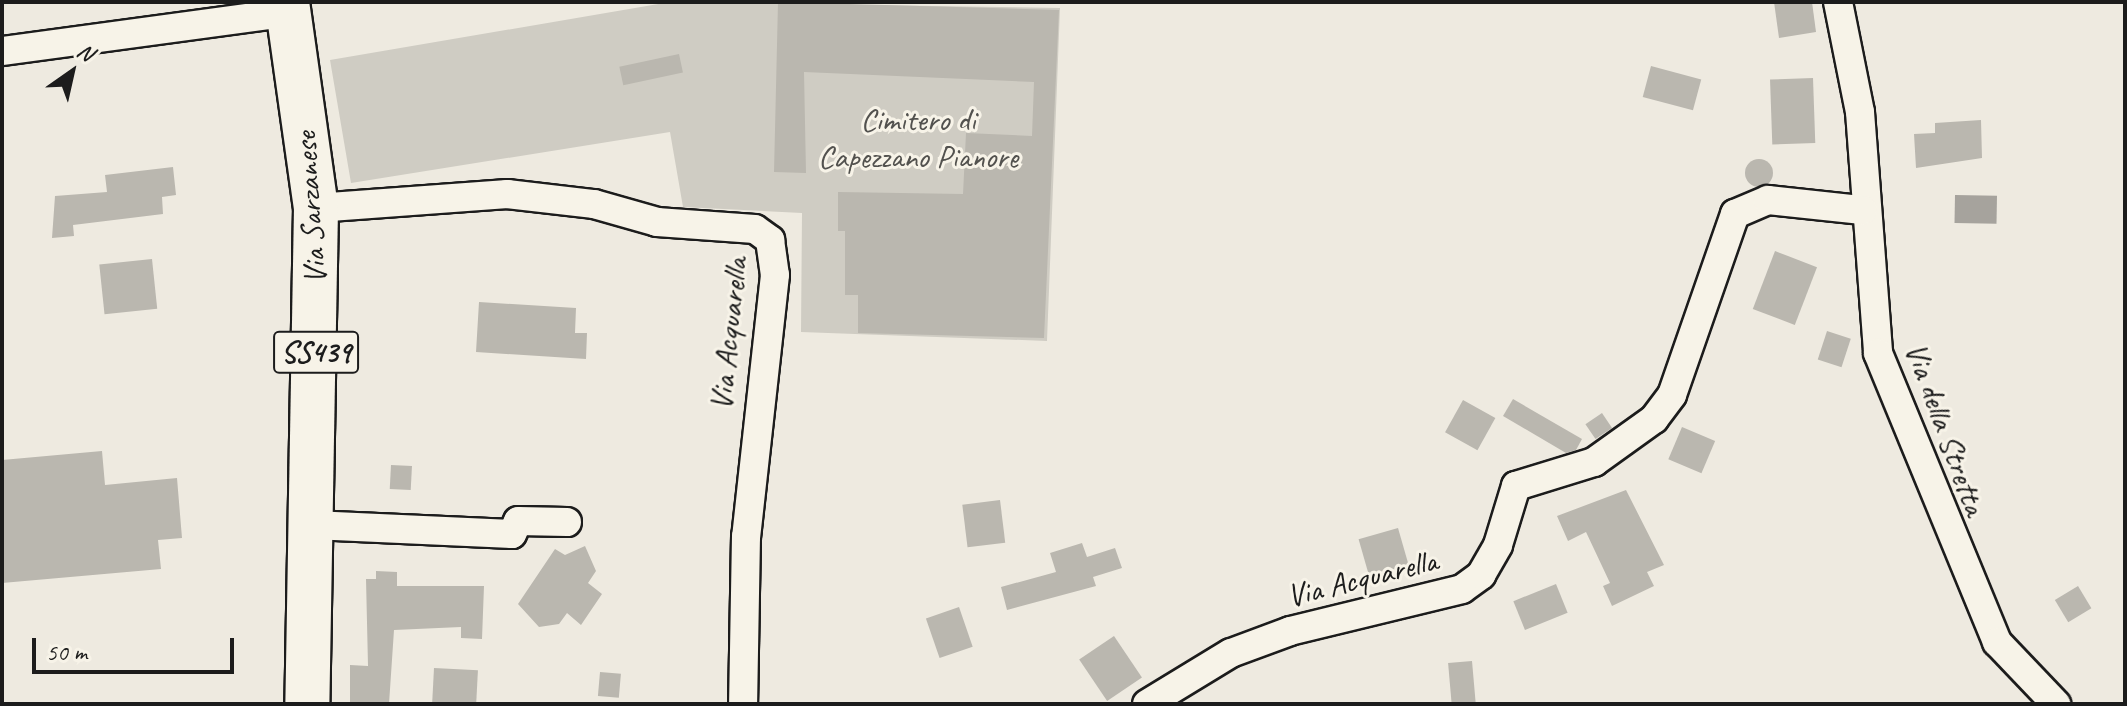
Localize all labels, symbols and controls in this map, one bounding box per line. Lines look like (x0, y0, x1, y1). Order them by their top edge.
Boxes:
north arrow (32, 32, 112, 112)
text: N (72, 37, 99, 68)
park label: Cimitero di Capezzano Pianore (818, 102, 1018, 177)
street label: Via Sarzanese (287, 131, 335, 285)
street label: Via Acquarella (702, 256, 756, 412)
road number: SS439 (272, 326, 360, 378)
street label: Via della Stretta (1896, 338, 1994, 520)
street label: Via Acquarella (1283, 542, 1441, 616)
scale bar (36, 622, 238, 672)
text: 50 m (46, 637, 87, 667)

